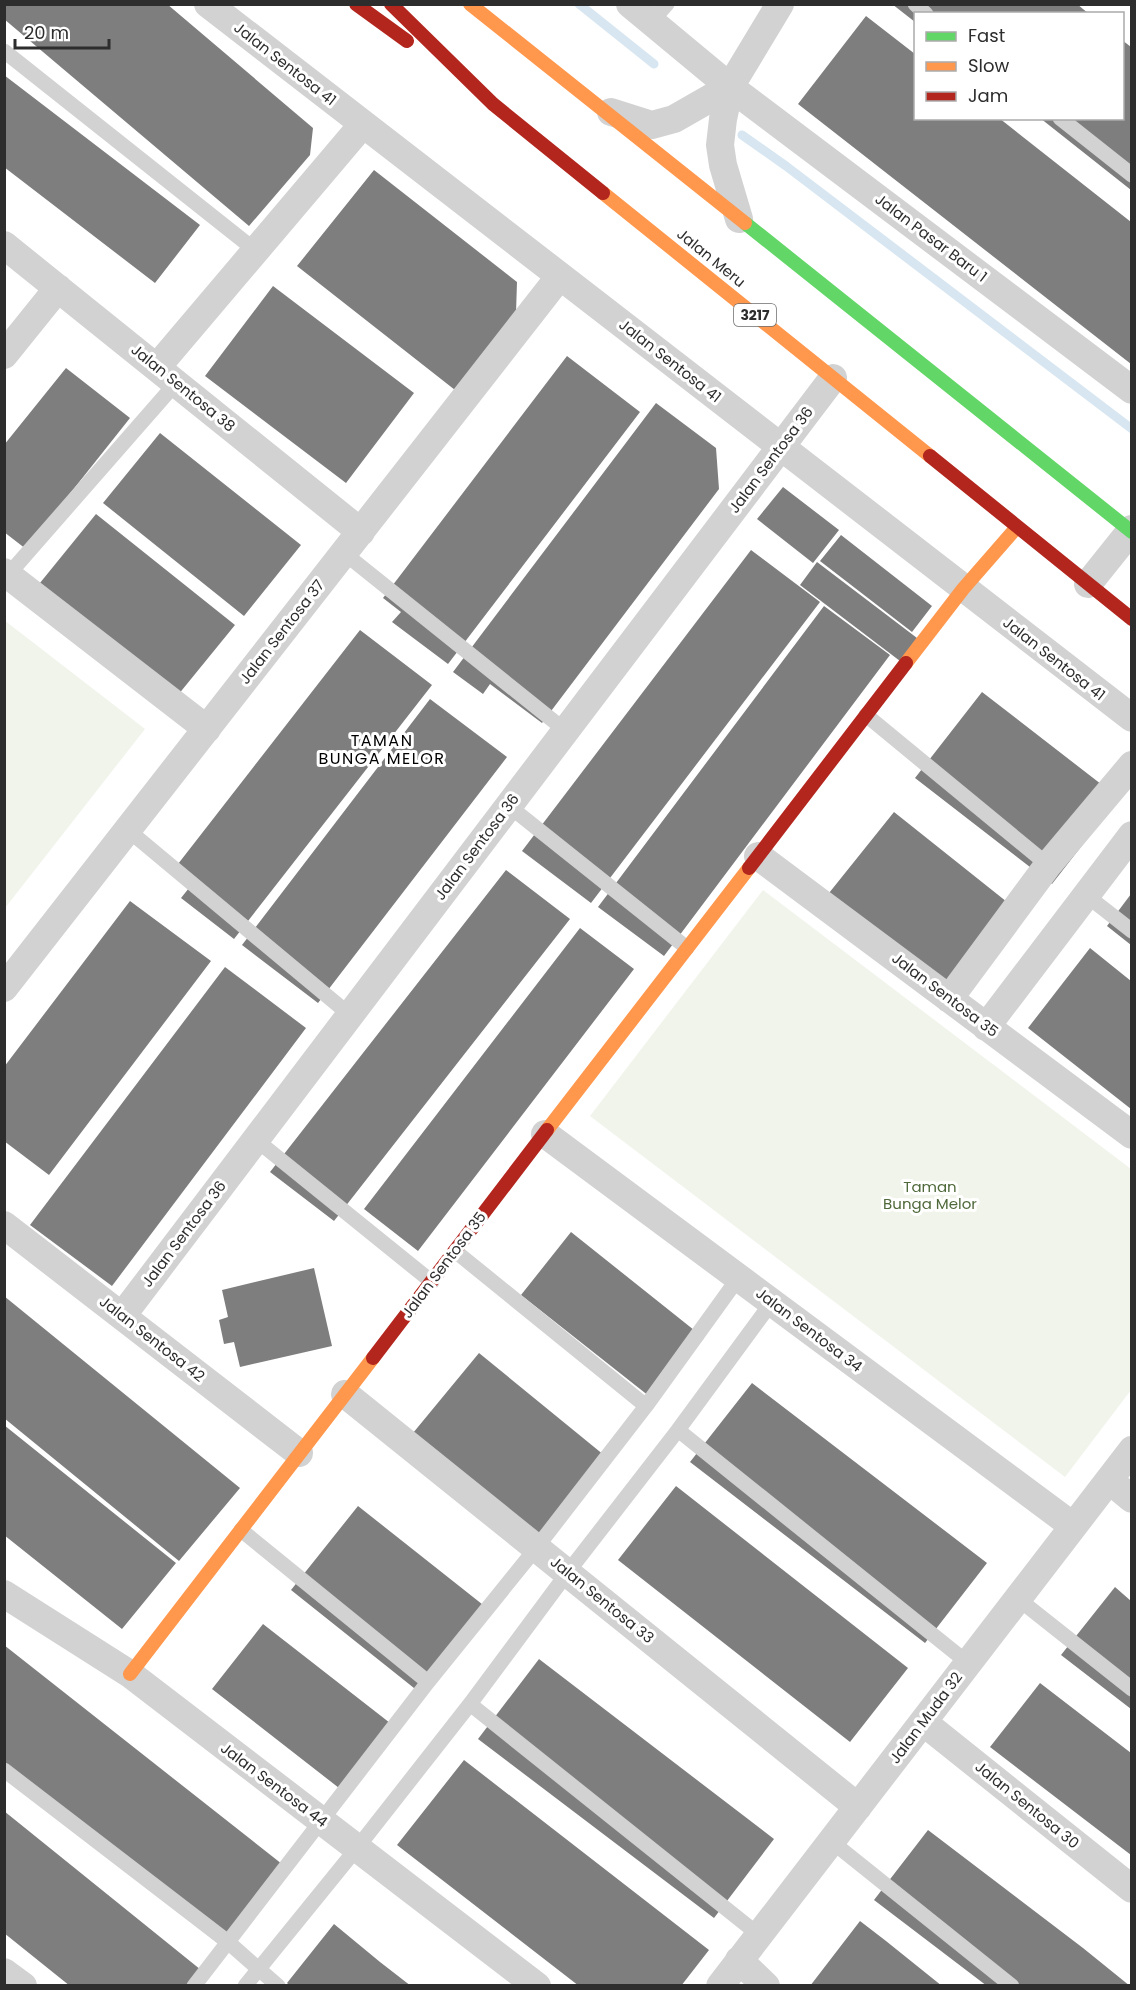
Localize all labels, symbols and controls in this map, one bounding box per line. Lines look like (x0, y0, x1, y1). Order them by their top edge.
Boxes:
scale bar (15, 12, 110, 50)
legend (914, 12, 1124, 120)
street label: Jalan Sentosa 41 (230, 17, 341, 110)
text: 20 m (24, 20, 69, 45)
text: Fast (968, 23, 1005, 48)
text: Slow (968, 53, 1010, 78)
text: Jam (968, 83, 1008, 108)
street label: Jalan Pasar Baru 1 (871, 189, 992, 287)
street label: Jalan Meru (672, 223, 750, 292)
road number: 3217 (734, 304, 776, 326)
street label: Jalan Sentosa 41 (615, 314, 726, 407)
street label: Jalan Sentosa 38 (127, 339, 240, 436)
street label: Jalan Sentosa 36 (724, 402, 818, 517)
street label: Jalan Sentosa 37 (234, 575, 329, 688)
street label: Jalan Sentosa 41 (999, 612, 1110, 705)
district label: TAMAN BUNGA MELOR (318, 729, 446, 770)
street label: Jalan Sentosa 36 (430, 789, 524, 904)
street label: Jalan Sentosa 35 (888, 948, 1003, 1042)
street label: Jalan Sentosa 36 (137, 1176, 231, 1291)
park label: Taman Bunga Melor (883, 1176, 977, 1214)
street label: Jalan Sentosa 35 (397, 1207, 491, 1322)
street label: Jalan Sentosa 34 (752, 1283, 867, 1377)
street label: Jalan Sentosa 42 (95, 1291, 209, 1386)
street label: Jalan Sentosa 33 (546, 1551, 659, 1648)
street label: Jalan Muda 32 (884, 1668, 967, 1768)
street label: Jalan Sentosa 44 (216, 1737, 332, 1832)
street label: Jalan Sentosa 30 (971, 1756, 1084, 1853)

